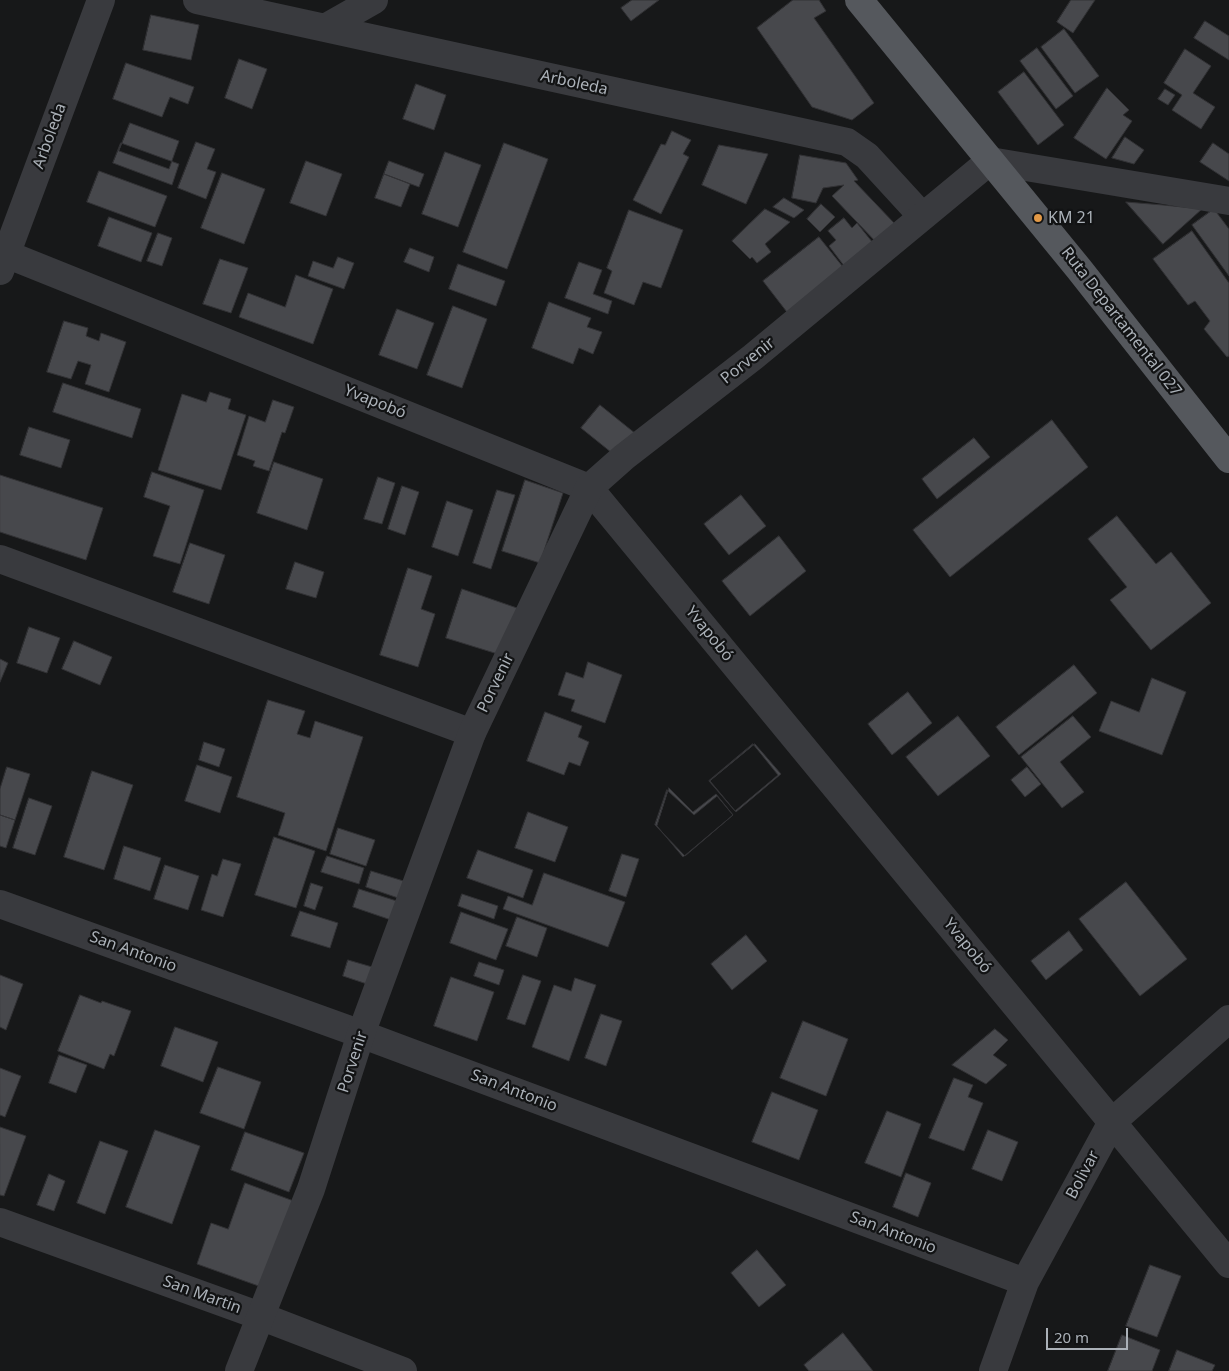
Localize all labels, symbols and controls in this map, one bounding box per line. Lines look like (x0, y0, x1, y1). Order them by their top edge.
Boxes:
street label: Arboleda (539, 67, 609, 99)
street label: Arboleda (29, 101, 71, 171)
place label: KM 21 (1048, 208, 1095, 228)
marker: KM 21 (1032, 212, 1044, 224)
street label: Ruta Departamental 027 (1057, 244, 1185, 400)
street label: Porvenir (717, 333, 779, 389)
street label: Yvapobó (341, 381, 409, 423)
street label: Yvapobó (681, 603, 737, 665)
street label: Porvenir (473, 650, 519, 716)
street label: Yvapobó (939, 915, 995, 977)
street label: San Antonio (87, 927, 179, 977)
street label: Porvenir (334, 1029, 372, 1095)
street label: San Antonio (468, 1066, 560, 1116)
street label: Bolivar (1062, 1148, 1104, 1202)
street label: San Antonio (847, 1208, 939, 1258)
street label: San Martin (160, 1272, 244, 1318)
scale bar (1049, 1318, 1132, 1350)
text: 20 m (1054, 1327, 1089, 1347)

